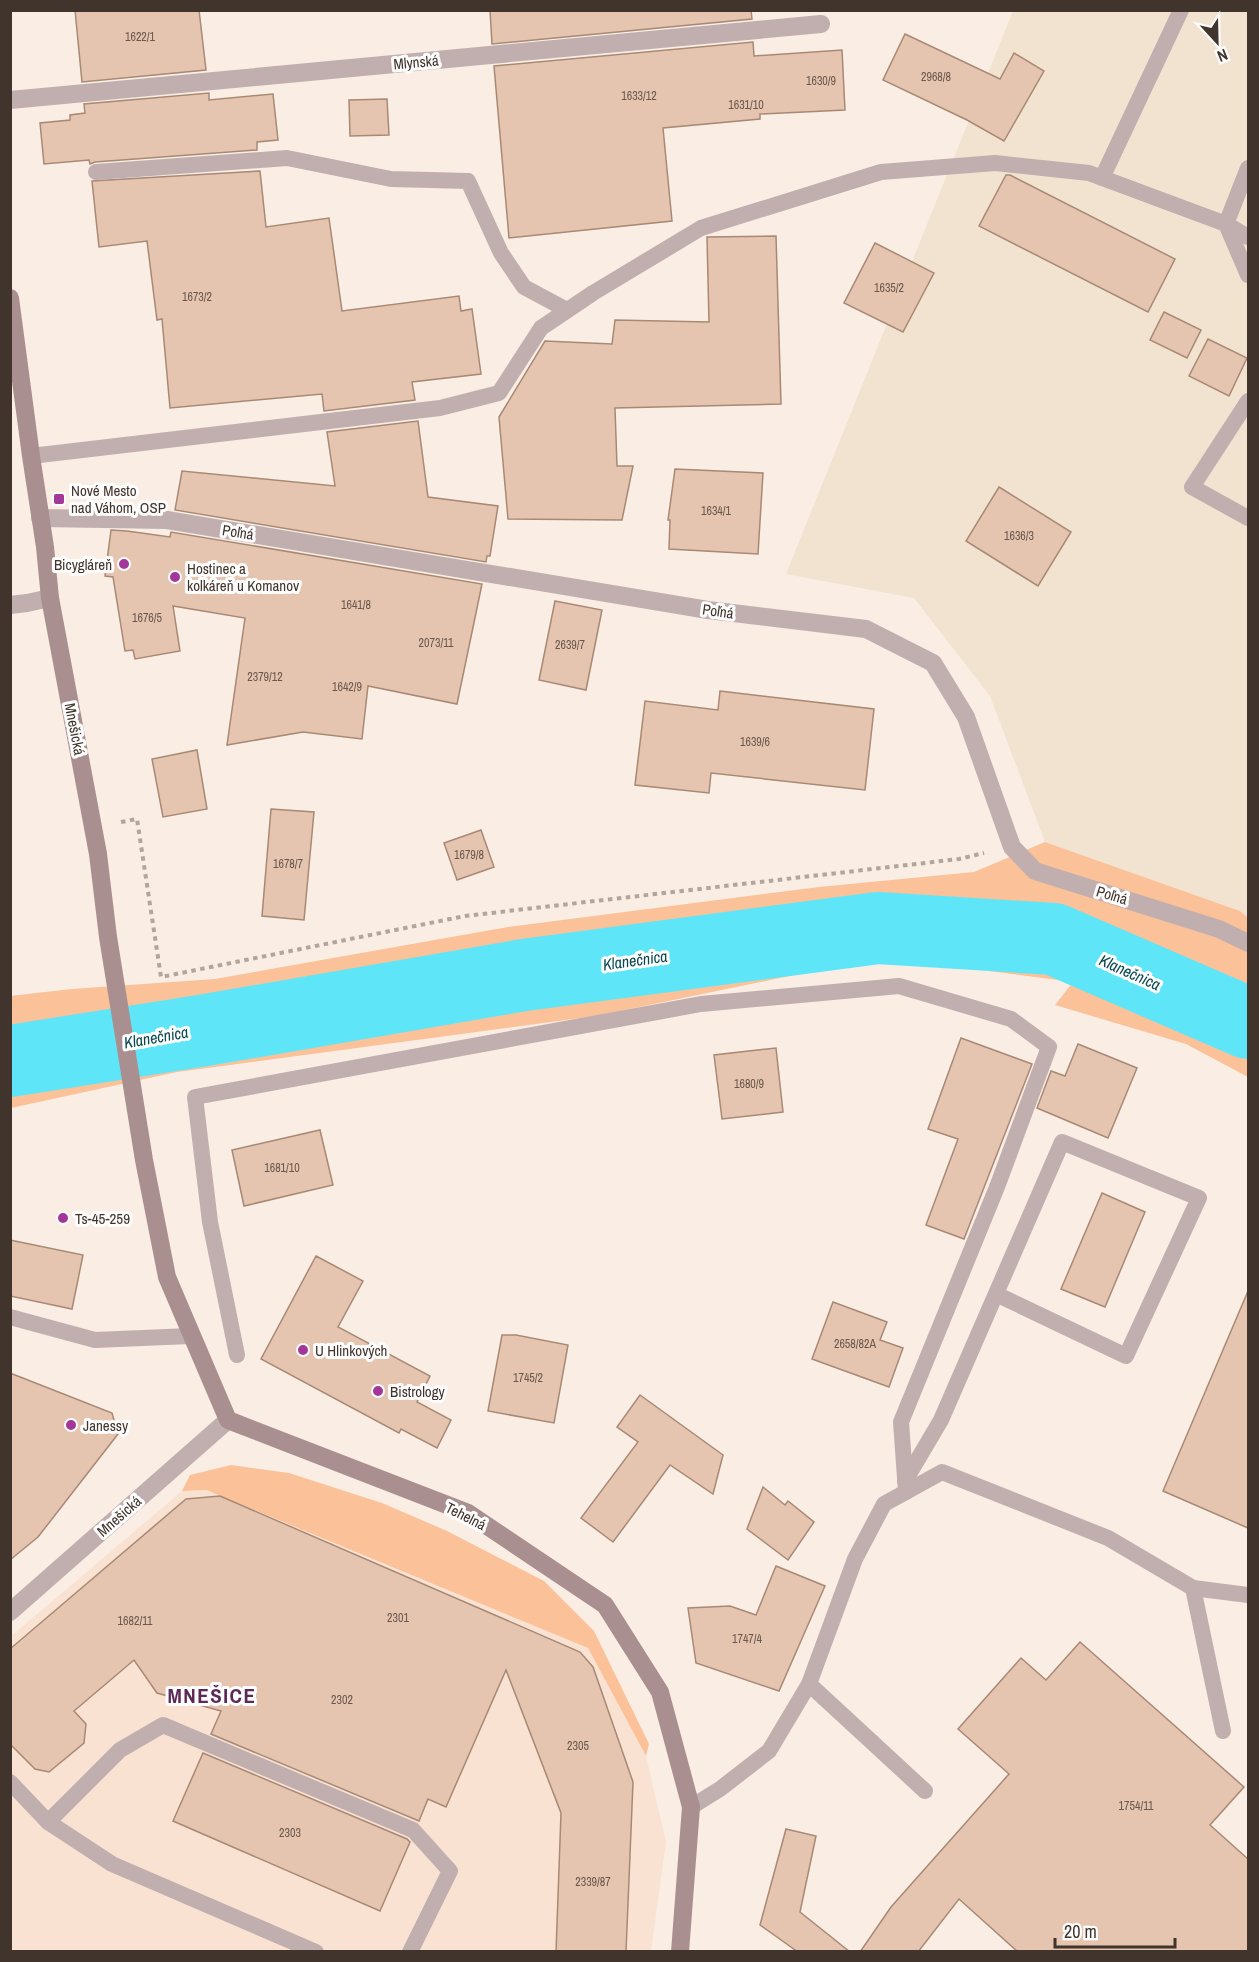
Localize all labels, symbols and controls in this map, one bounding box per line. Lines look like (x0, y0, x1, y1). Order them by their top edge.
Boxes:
north arrow (1187, 12, 1247, 72)
house number: 1622/1 (125, 29, 156, 45)
text: N (1214, 44, 1231, 68)
street label: Mlynská (393, 50, 440, 74)
house number: 2968/8 (921, 69, 951, 85)
house number: 1630/9 (806, 73, 836, 89)
house number: 1633/12 (621, 88, 657, 104)
house number: 1631/10 (728, 97, 764, 113)
house number: 1635/2 (874, 280, 904, 296)
house number: 1673/2 (182, 289, 212, 305)
place label: Nové Mesto nad Váhom, OSP (71, 480, 166, 518)
marker: Nové Mesto nad Váhom, OSP (52, 492, 66, 506)
house number: 1634/1 (701, 503, 732, 519)
street label: Poľná (221, 519, 255, 545)
house number: 1636/3 (1004, 528, 1034, 544)
place label: Bicygláreň (54, 554, 112, 575)
marker: Bicygláreň (117, 557, 131, 571)
place label: Hostinec a kolkáreň u Komanov (187, 558, 300, 596)
marker: Hostinec a kolkáreň u Komanov (168, 570, 182, 584)
house number: 1641/8 (341, 597, 371, 613)
street label: Poľná (701, 598, 735, 624)
house number: 1676/5 (132, 610, 163, 626)
house number: 2073/11 (419, 635, 454, 651)
house number: 2639/7 (555, 637, 586, 653)
house number: 2379/12 (247, 669, 283, 685)
house number: 1642/9 (332, 679, 362, 695)
street label: Mnešická (60, 701, 90, 757)
house number: 1639/6 (740, 734, 770, 750)
house number: 1679/8 (454, 847, 484, 863)
house number: 1678/7 (273, 856, 304, 872)
street label: Poľná (1094, 880, 1130, 910)
water label: Klanečnica (601, 945, 669, 975)
water label: Klanečnica (1096, 949, 1164, 995)
water label: Klanečnica (122, 1021, 190, 1053)
house number: 1680/9 (734, 1076, 764, 1092)
house number: 1681/10 (264, 1160, 300, 1176)
place label: Ts-45-259 (75, 1208, 130, 1229)
marker: Ts-45-259 (56, 1211, 70, 1225)
house number: 2658/82A (834, 1336, 876, 1352)
place label: U Hlinkových (315, 1340, 387, 1361)
marker: U Hlinkových (296, 1343, 310, 1357)
house number: 1745/2 (513, 1370, 543, 1386)
place label: Bistrology (390, 1381, 446, 1402)
marker: Bistrology (371, 1384, 385, 1398)
place label: Janessy (83, 1415, 129, 1436)
marker: Janessy (64, 1418, 78, 1432)
street label: Mnešická (92, 1491, 146, 1541)
street label: Tehelná (442, 1497, 490, 1535)
house number: 2301 (387, 1610, 409, 1626)
house number: 1682/11 (118, 1613, 153, 1629)
house number: 1747/4 (732, 1631, 763, 1647)
district label: MNEŠICE (168, 1681, 256, 1710)
house number: 2302 (331, 1692, 353, 1708)
house number: 2305 (567, 1738, 589, 1754)
house number: 1754/11 (1119, 1798, 1154, 1814)
house number: 2303 (279, 1825, 301, 1841)
house number: 2339/87 (575, 1874, 611, 1890)
scale bar (1055, 1911, 1175, 1949)
text: 20 m (1064, 1919, 1097, 1944)

